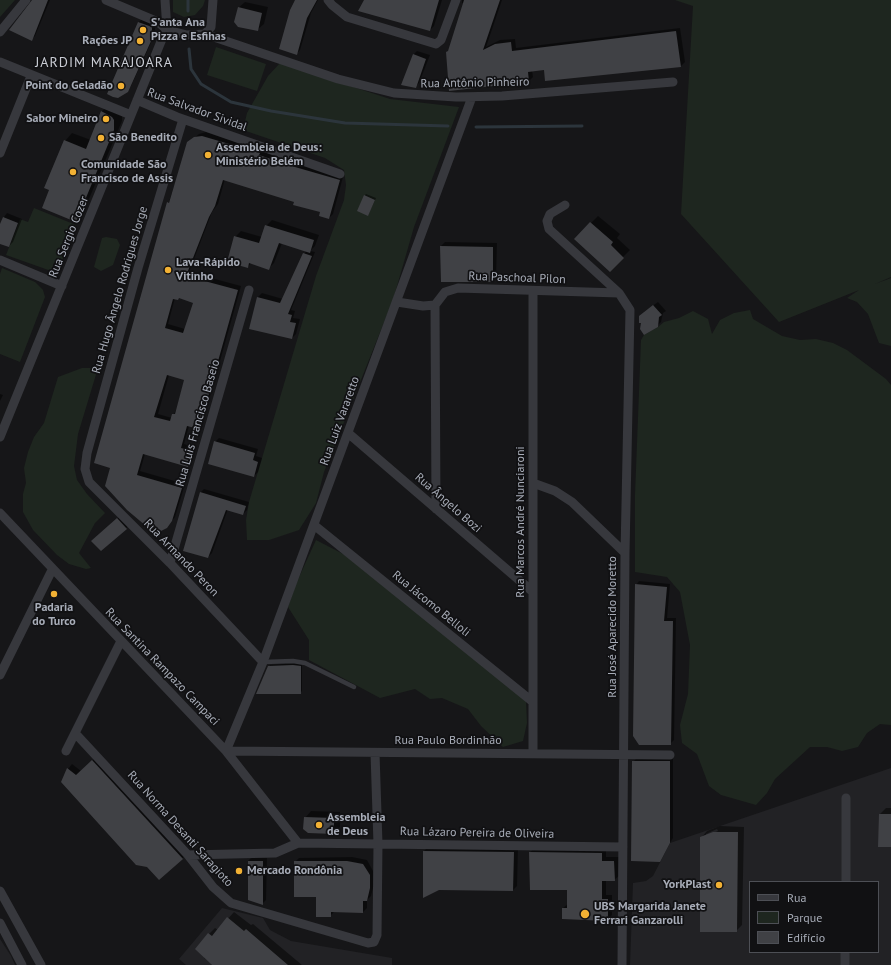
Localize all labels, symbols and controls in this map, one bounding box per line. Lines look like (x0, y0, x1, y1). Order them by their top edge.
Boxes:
place label: S'anta Ana Pizza e Esfihas (151, 16, 226, 44)
marker: S'anta Ana Pizza e Esfihas (138, 25, 148, 35)
place label: Rações JP (82, 34, 132, 48)
marker: Rações JP (135, 36, 145, 46)
district label: JARDIM MARAJOARA (35, 55, 173, 71)
street label: Rua Antônio Pinheiro (420, 75, 530, 91)
place label: Point do Geladão (25, 79, 113, 93)
marker: Point do Geladão (116, 81, 126, 91)
street label: Rua Salvador Sividal (145, 85, 249, 135)
place label: Sabor Mineiro (26, 112, 98, 126)
marker: Sabor Mineiro (101, 114, 111, 124)
place label: São Benedito (109, 131, 177, 145)
marker: São Benedito (96, 133, 106, 143)
place label: Assembleia de Deus: Ministério Belém (216, 141, 322, 169)
marker: Assembleia de Deus: Ministério Belém (203, 150, 213, 160)
place label: Comunidade São Francisco de Assis (81, 158, 173, 186)
marker: Comunidade São Francisco de Assis (68, 167, 78, 177)
street label: Rua Sergio Cozer (46, 194, 92, 280)
street label: Rua Hugo Ângelo Rodrigues Jorge (89, 205, 151, 375)
place label: Lava-Rápido Vitinho (176, 256, 240, 284)
marker: Lava-Rápido Vitinho (163, 265, 173, 275)
street label: Rua Paschoal Pilon (468, 269, 566, 287)
street label: Rua Luis Francisco Baseio (173, 358, 223, 488)
street label: Rua Luiz Vararetto (317, 375, 363, 467)
street label: Rua Marcos André Nunciaroni (514, 446, 528, 598)
street label: Rua Ângelo Bozi (412, 470, 484, 536)
street label: Rua Armando Peron (141, 516, 221, 600)
street label: Rua José Aparecido Moretto (606, 556, 620, 698)
street label: Rua Jácomo Belloli (389, 568, 473, 640)
marker: Padaria do Turco (49, 589, 59, 599)
place label: Padaria do Turco (32, 601, 76, 629)
street label: Rua Santina Rampazo Campaci (102, 605, 222, 729)
street label: Rua Paulo Bordinhão (394, 734, 502, 748)
street label: Rua Norma Desanti Saragioto (124, 768, 236, 890)
place label: Assembleia de Deus (327, 811, 385, 839)
marker: Assembleia de Deus (314, 820, 324, 830)
street label: Rua Lázaro Pereira de Oliveira (400, 824, 554, 842)
place label: Mercado Rondônia (247, 864, 342, 878)
marker: Mercado Rondônia (234, 866, 244, 876)
place label: YorkPlast (663, 878, 711, 892)
marker: YorkPlast (714, 880, 724, 890)
legend (749, 881, 879, 953)
text: Rua (787, 890, 806, 905)
place label: UBS Margarida Janete Ferrari Ganzarolli (594, 900, 706, 928)
marker: UBS Margarida Janete Ferrari Ganzarolli (579, 908, 591, 920)
text: Parque (787, 910, 822, 925)
text: Edifício (787, 930, 825, 945)

